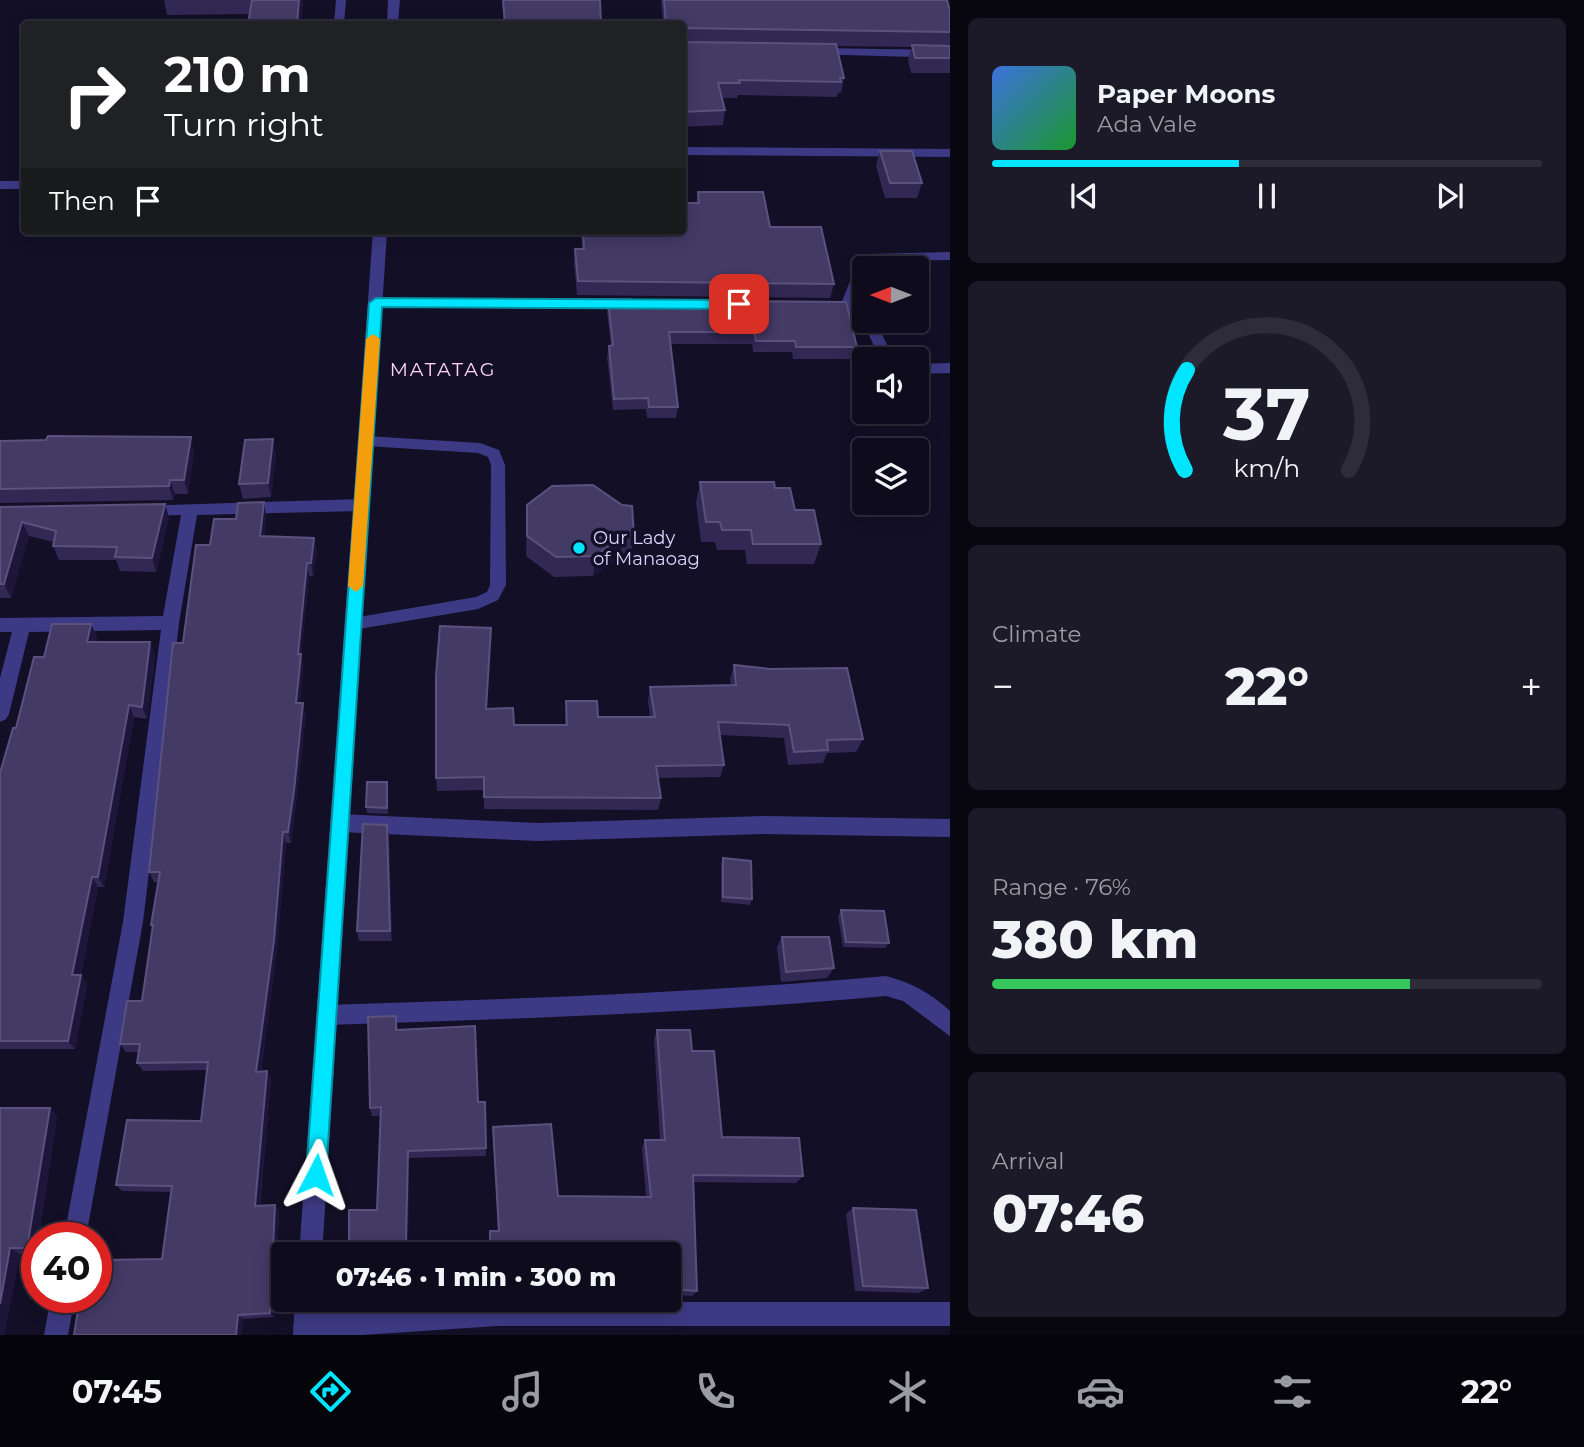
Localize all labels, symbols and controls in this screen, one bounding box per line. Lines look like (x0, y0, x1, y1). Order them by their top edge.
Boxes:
text: 210 m (164, 45, 311, 104)
icon: right (49, 49, 140, 140)
text: Paper Moons (1097, 78, 1275, 110)
text: Turn right (164, 105, 324, 144)
text: Ada Vale (1097, 110, 1197, 138)
icon: previous (1065, 177, 1103, 215)
icon: pause (1248, 177, 1286, 215)
icon: next (1431, 177, 1469, 215)
icon: arrive (129, 182, 167, 220)
text: Then (49, 185, 115, 217)
north arrow (852, 256, 929, 332)
map controls (852, 256, 929, 515)
pin (709, 274, 769, 334)
icon: arrive (720, 285, 758, 323)
button: sound (852, 347, 929, 424)
district label: MATATAG (390, 358, 496, 381)
text: 37 (1222, 371, 1311, 459)
button: layers (852, 438, 929, 515)
text: km/h (1234, 453, 1300, 483)
place label: Our Lady of Manaoag (593, 527, 700, 570)
marker: Our Lady of Manaoag (571, 540, 587, 556)
text: Climate (992, 620, 1081, 648)
text: 22° (1225, 655, 1309, 718)
text: − (992, 663, 1014, 710)
text: + (1520, 663, 1542, 710)
text: Range · 76% (992, 873, 1131, 901)
text: 380 km (992, 908, 1198, 971)
position arrow (279, 1138, 353, 1212)
text: Arrival (992, 1147, 1065, 1175)
text: 07:46 (992, 1182, 1144, 1245)
speed limit sign: 40 (21, 1222, 112, 1313)
text: 07:46 · 1 min · 300 m (336, 1261, 616, 1293)
icon: directions (306, 1367, 355, 1416)
icon: music (498, 1367, 547, 1416)
icon: phone (691, 1367, 740, 1416)
icon: climate (883, 1367, 932, 1416)
icon: car (1076, 1367, 1125, 1416)
icon: filters (1268, 1367, 1317, 1416)
text: 07:45 (72, 1372, 162, 1411)
text: 22° (1461, 1372, 1512, 1411)

